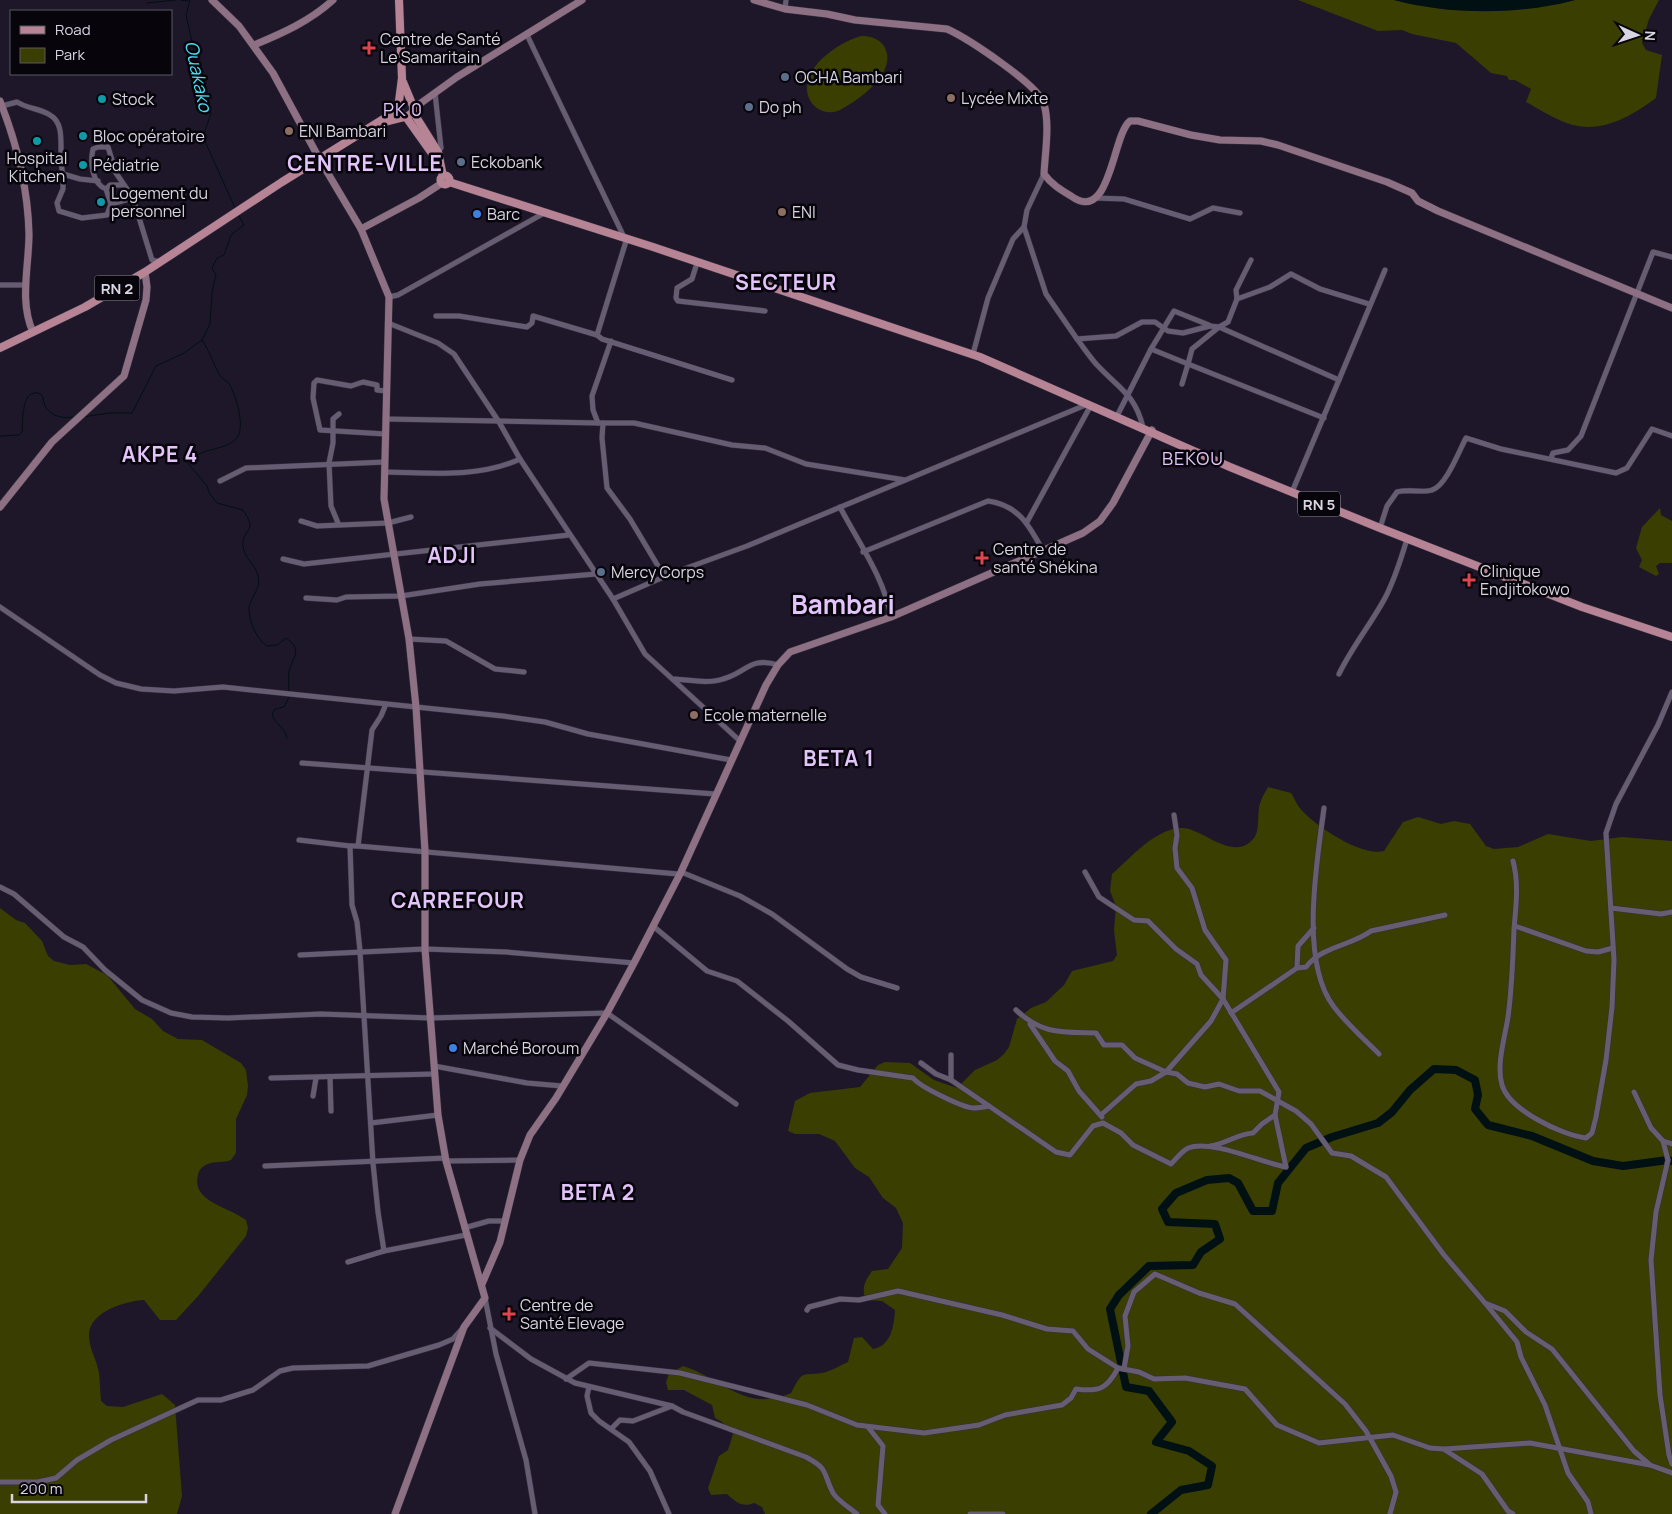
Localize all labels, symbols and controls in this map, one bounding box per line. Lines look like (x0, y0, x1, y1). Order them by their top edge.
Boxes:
legend (10, 10, 172, 75)
north arrow (1612, 10, 1662, 60)
text: Road (55, 19, 91, 40)
place label: Centre de Santé Le Samaritain (380, 28, 501, 68)
text: N (1641, 30, 1660, 41)
water label: Ouakako (180, 38, 219, 115)
marker: Centre de Santé Le Samaritain (362, 41, 376, 55)
text: Park (55, 44, 85, 65)
place label: OCHA Bambari (795, 66, 902, 88)
marker: OCHA Bambari (779, 71, 791, 83)
place label: Lycée Mixte (961, 87, 1048, 109)
place label: Stock (112, 88, 155, 110)
marker: Lycée Mixte (945, 92, 957, 104)
marker: Stock (96, 93, 108, 105)
place label: Do ph (759, 96, 801, 118)
district label: PK 0 (383, 97, 423, 121)
marker: Do ph (743, 101, 755, 113)
place label: ENI Bambari (299, 120, 386, 142)
place label: Bloc opératoire (93, 125, 205, 147)
marker: ENI Bambari (283, 125, 295, 137)
marker: Bloc opératoire (77, 130, 89, 142)
marker: Hospital Kitchen (31, 135, 43, 147)
place label: Hospital Kitchen (7, 147, 67, 187)
district label: CENTRE-VILLE (287, 149, 443, 177)
place label: Eckobank (471, 151, 543, 173)
place label: Pédiatrie (93, 154, 159, 176)
marker: Eckobank (455, 156, 467, 168)
marker: Pédiatrie (77, 159, 89, 171)
place label: Logement du personnel (111, 182, 208, 222)
marker: Logement du personnel (95, 196, 107, 208)
place label: ENI (792, 201, 816, 223)
place label: Barc (487, 203, 520, 225)
marker: ENI (776, 206, 788, 218)
marker: Barc (471, 208, 483, 220)
district label: SECTEUR (735, 268, 837, 296)
road number: RN 2 (94, 276, 140, 300)
district label: AKPE 4 (122, 440, 198, 468)
district label: BEKOU (1162, 446, 1224, 470)
road number: RN 5 (1298, 492, 1340, 516)
place label: Centre de santé Shékina (993, 538, 1098, 578)
district label: ADJI (427, 541, 477, 569)
marker: Centre de santé Shékina (975, 551, 989, 565)
place label: Clinique Endjitokowo (1480, 560, 1570, 600)
place label: Mercy Corps (611, 561, 704, 583)
marker: Mercy Corps (595, 566, 607, 578)
marker: Clinique Endjitokowo (1462, 573, 1476, 587)
district label: Bambari (791, 586, 895, 622)
place label: Ecole maternelle (704, 704, 827, 726)
marker: Ecole maternelle (688, 709, 700, 721)
district label: BETA 1 (803, 744, 875, 772)
district label: CARREFOUR (391, 886, 525, 914)
place label: Marché Boroum (463, 1037, 579, 1059)
marker: Marché Boroum (447, 1042, 459, 1054)
district label: BETA 2 (561, 1178, 635, 1206)
place label: Centre de Santé Elevage (520, 1294, 624, 1334)
marker: Centre de Santé Elevage (502, 1307, 516, 1321)
scale bar (12, 1472, 146, 1504)
text: 200 m (20, 1478, 63, 1499)

